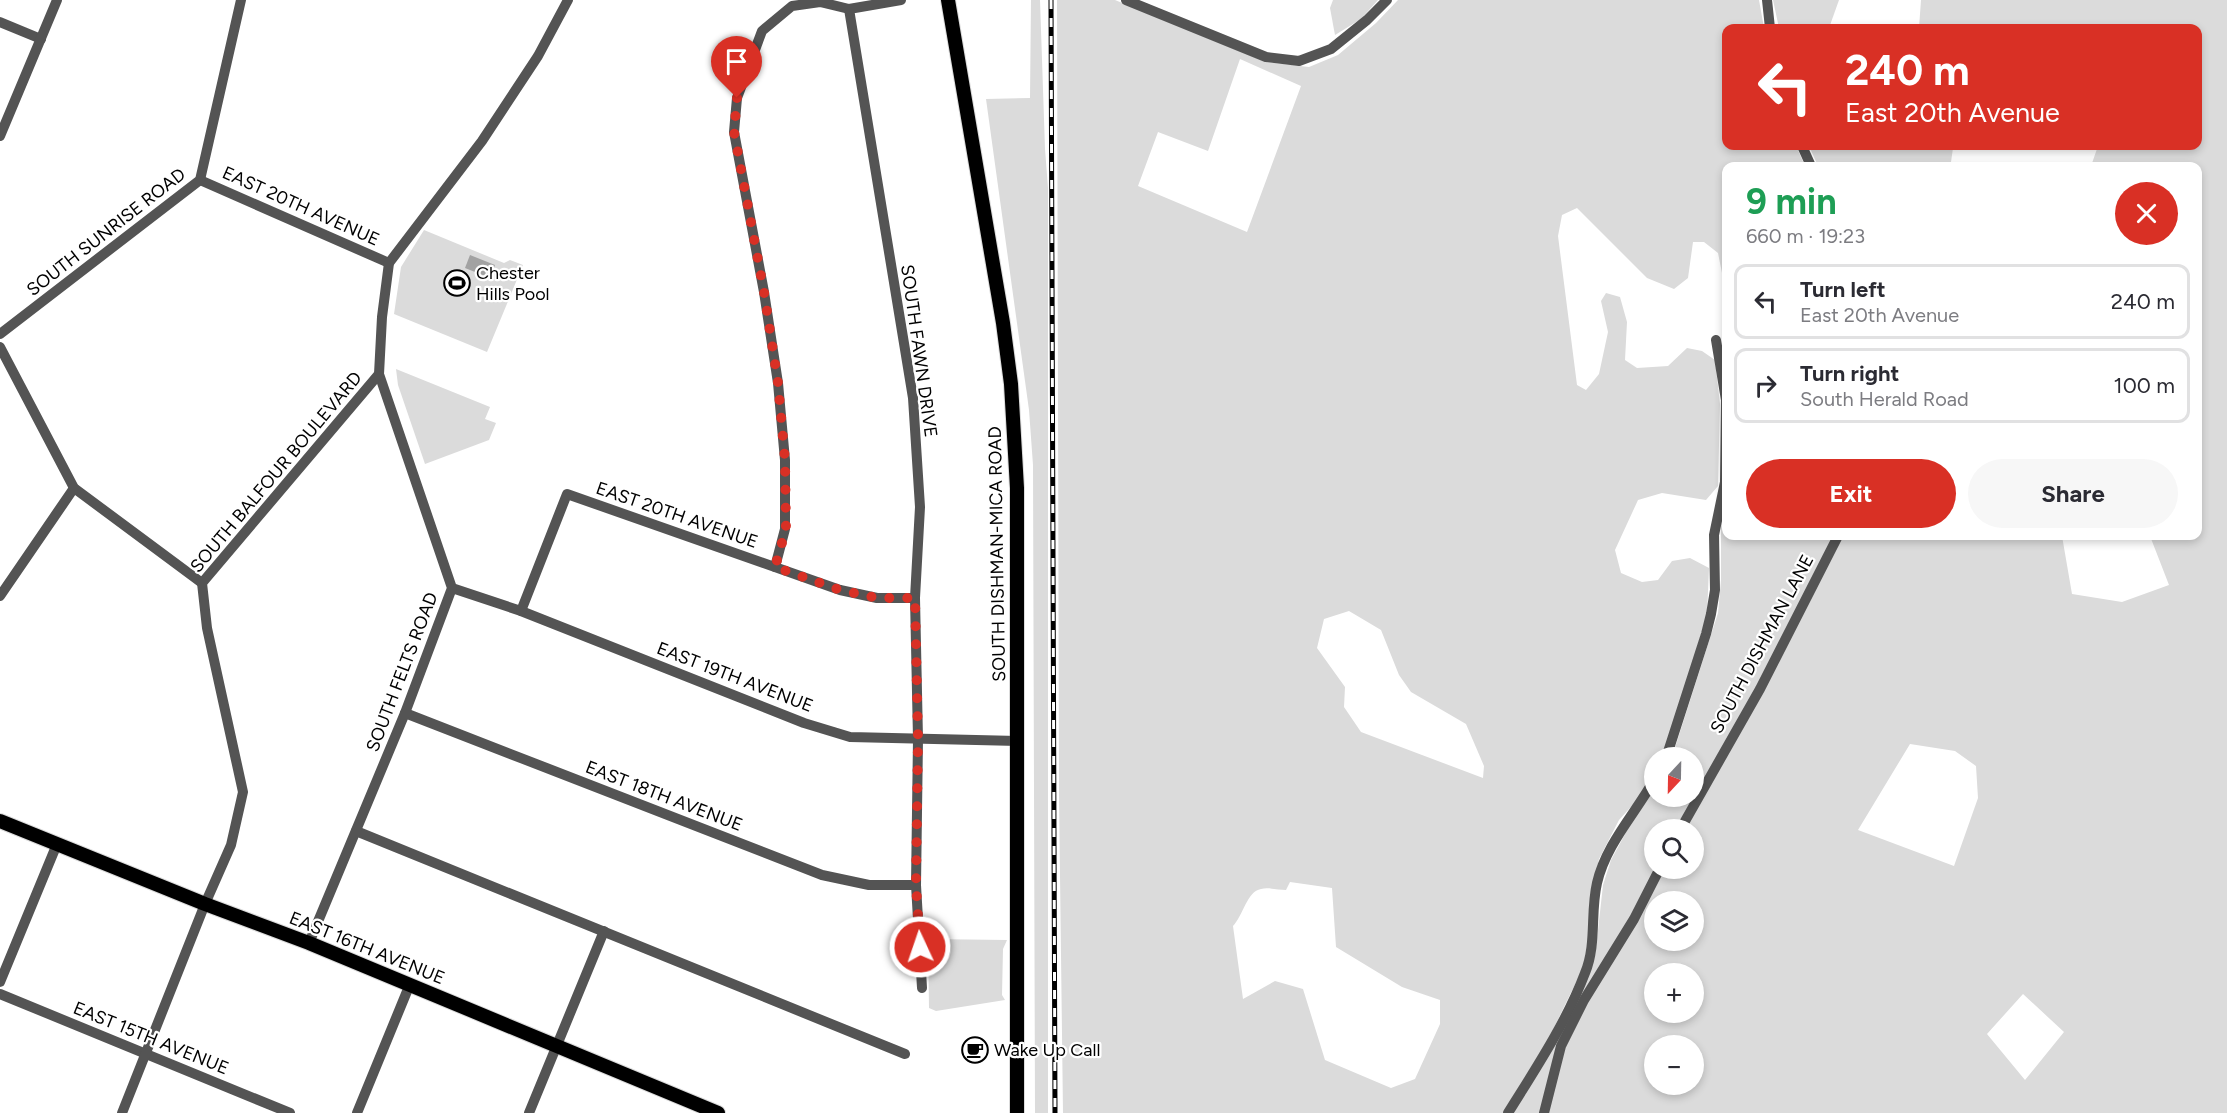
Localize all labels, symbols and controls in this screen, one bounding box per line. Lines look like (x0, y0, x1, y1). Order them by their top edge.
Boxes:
pin (711, 36, 762, 98)
icon: arrive (720, 45, 753, 78)
text: 240 m (1845, 45, 1970, 96)
icon: left (1746, 48, 1824, 126)
text: East 20th Avenue (1845, 96, 2060, 129)
street label: EAST 20TH AVENUE (219, 161, 383, 251)
street label: SOUTH SUNRISE ROAD (22, 163, 190, 301)
text: 9 min (1746, 180, 1837, 223)
button: close (2115, 182, 2178, 245)
text: 660 m · 19:23 (1746, 224, 1865, 248)
place label: Chester Hills Pool (476, 262, 550, 305)
street label: SOUTH FAWN DRIVE (896, 263, 942, 439)
sports icon: Chester Hills Pool (442, 268, 472, 298)
text: Turn left (1800, 276, 1886, 303)
icon: left (1749, 285, 1782, 318)
text: 240 m (2111, 288, 2175, 315)
text: East 20th Avenue (1800, 303, 1959, 327)
text: Turn right (1800, 360, 1899, 387)
street label: SOUTH BALFOUR BOULEVARD (185, 367, 367, 577)
icon: right (1749, 369, 1782, 402)
text: 100 m (2114, 372, 2175, 399)
text: South Herald Road (1800, 387, 1969, 411)
street label: SOUTH DISHMAN-MICA ROAD (984, 426, 1010, 682)
button: Exit (1746, 459, 1956, 528)
button: Share (1968, 459, 2178, 528)
street label: EAST 20TH AVENUE (593, 477, 761, 553)
street label: SOUTH DISHMAN LANE (1706, 551, 1818, 737)
street label: SOUTH FELTS ROAD (361, 589, 443, 755)
street label: EAST 19TH AVENUE (654, 637, 816, 717)
north arrow (1644, 747, 1704, 807)
map controls (1644, 747, 1704, 1095)
street label: EAST 18TH AVENUE (582, 756, 746, 836)
button: search (1644, 819, 1704, 879)
button: layers (1644, 891, 1704, 951)
street label: EAST 16TH AVENUE (286, 907, 448, 989)
position arrow (888, 915, 952, 979)
button: + (1644, 963, 1704, 1023)
street label: EAST 15TH AVENUE (70, 997, 232, 1079)
cafe icon: Wake Up Call (960, 1035, 990, 1065)
button: − (1644, 1035, 1704, 1095)
place label: Wake Up Call (994, 1039, 1100, 1061)

